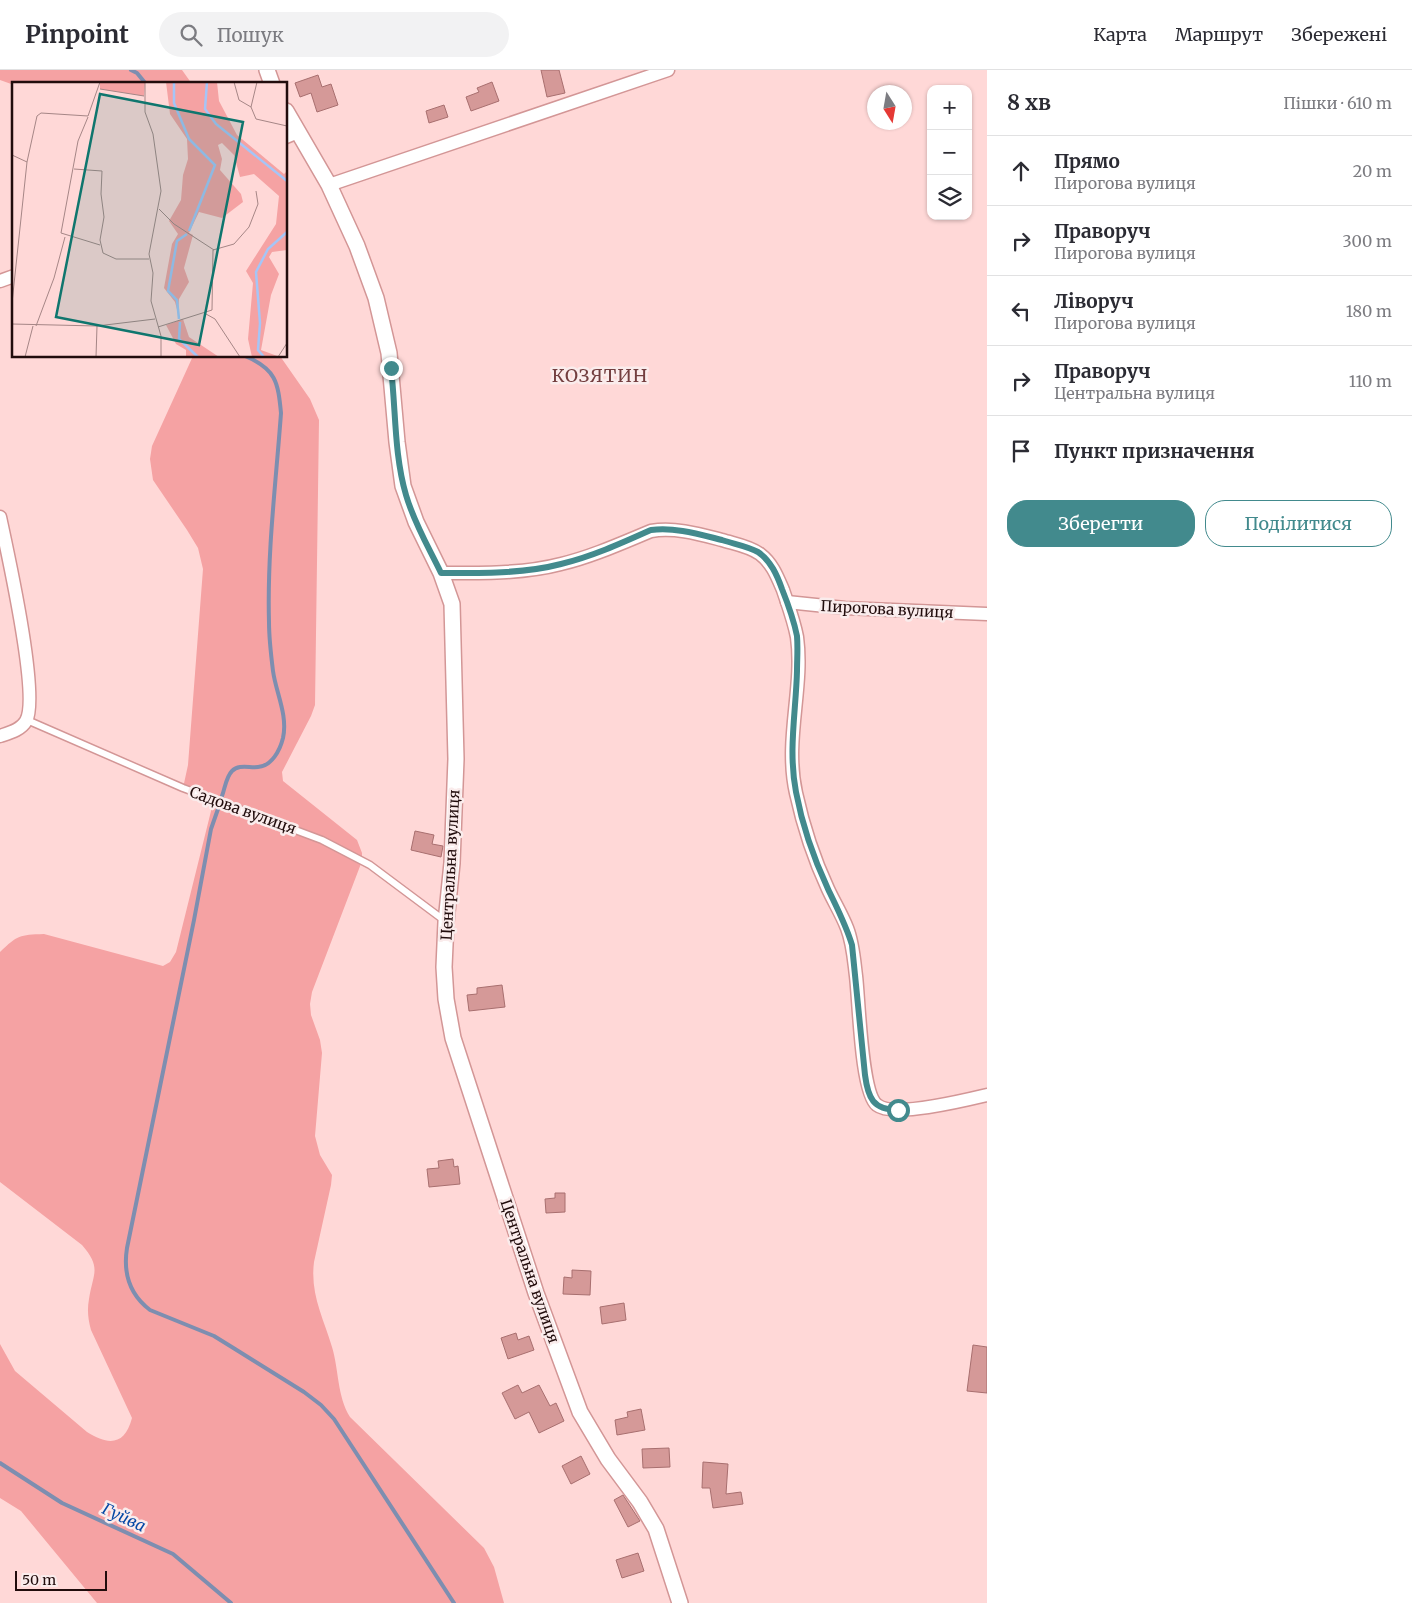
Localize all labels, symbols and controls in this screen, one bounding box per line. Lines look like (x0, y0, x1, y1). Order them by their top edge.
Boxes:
search box (159, 12, 509, 57)
text: Pinpoint (25, 19, 129, 50)
icon: search (177, 21, 205, 49)
text: Пошук (217, 23, 284, 47)
text: Карта (1093, 23, 1147, 46)
text: Маршрут (1175, 23, 1263, 46)
text: Збережені (1291, 23, 1387, 46)
inset map (12, 82, 288, 358)
north arrow (867, 85, 912, 130)
map controls (927, 85, 972, 220)
button: + (927, 85, 972, 130)
text: 8 хв (1007, 89, 1051, 116)
text: Пішки · 610 m (1283, 93, 1392, 113)
button: − (927, 130, 972, 175)
text: Прямо (1054, 149, 1120, 173)
icon: ahead (1007, 157, 1035, 185)
text: 20 m (1353, 161, 1392, 181)
text: Пирогова вулиця (1054, 173, 1196, 193)
button: layers (927, 175, 972, 220)
text: Праворуч (1054, 219, 1151, 243)
icon: right (1007, 227, 1035, 255)
text: 300 m (1343, 231, 1392, 251)
text: Пирогова вулиця (1054, 243, 1196, 263)
text: Ліворуч (1054, 289, 1134, 313)
icon: left (1007, 297, 1035, 325)
text: 180 m (1346, 301, 1392, 321)
text: Пирогова вулиця (1054, 313, 1196, 333)
route end (380, 357, 403, 380)
text: Праворуч (1054, 359, 1151, 383)
district label: КОЗЯТИН (552, 364, 648, 387)
icon: right (1007, 367, 1035, 395)
text: 110 m (1349, 371, 1392, 391)
text: Центральна вулиця (1054, 383, 1215, 403)
icon: arrive (1007, 437, 1035, 465)
text: Пункт призначення (1054, 439, 1254, 463)
button: Зберегти (1007, 500, 1195, 547)
button: Поділитися (1205, 500, 1392, 547)
street label: Пирогова вулиця (820, 596, 954, 622)
street label: Садова вулиця (187, 782, 299, 838)
street label: Центральна вулиця (437, 789, 463, 941)
route start (887, 1099, 910, 1122)
street label: Центральна вулиця (496, 1197, 564, 1346)
water label: Гуйва (99, 1498, 149, 1536)
scale bar (15, 1568, 108, 1591)
text: 50 m (22, 1571, 56, 1589)

